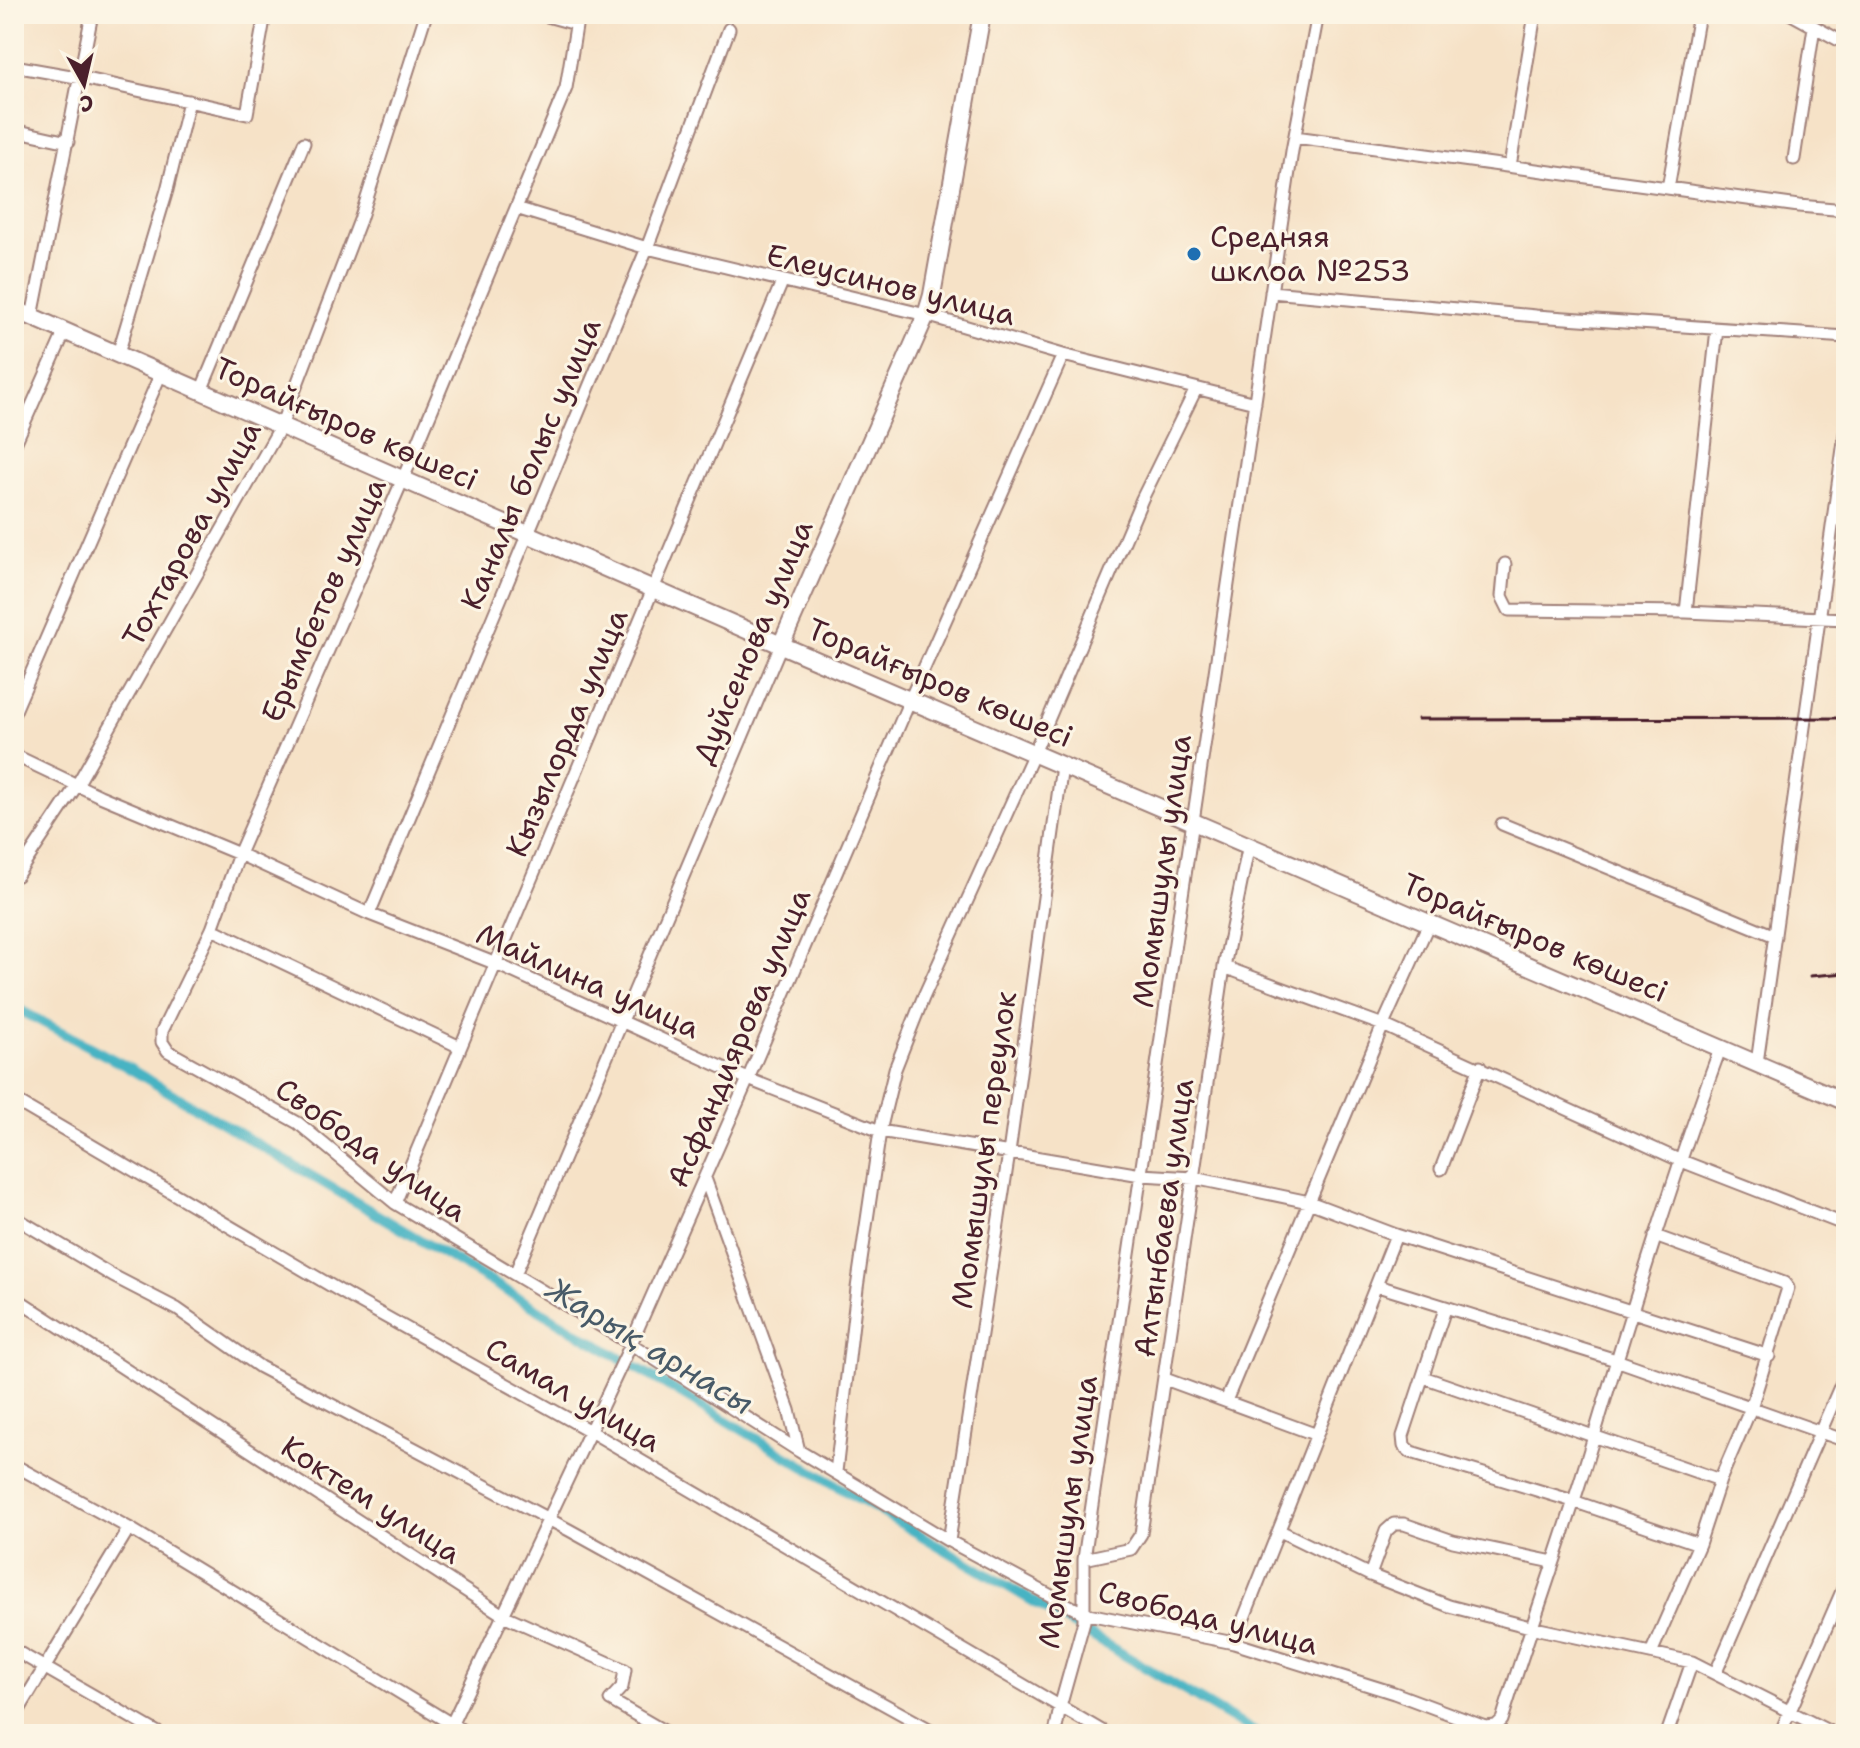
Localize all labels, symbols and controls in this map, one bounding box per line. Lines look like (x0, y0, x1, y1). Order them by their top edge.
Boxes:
north arrow (44, 44, 124, 124)
text: С (78, 88, 95, 119)
place label: Средняя шклоа №253 (1210, 216, 1410, 291)
street label: Елеусинов улица (762, 234, 1020, 335)
marker: Средняя шклоа №253 (1185, 245, 1203, 263)
street label: Каналы болыс улица (451, 311, 611, 616)
street label: Торайғыров көшесі (208, 347, 485, 500)
street label: Тохтарова улица (113, 413, 271, 654)
street label: Ерымбетов улица (251, 471, 396, 728)
street label: Дуйсенова улица (683, 513, 823, 770)
street label: Кызылорда улица (496, 602, 638, 863)
street label: Торайғыров көшесі (801, 608, 1079, 757)
street label: Момышулы улица (1122, 731, 1201, 1010)
street label: Торайғыров көшесі (1396, 863, 1674, 1012)
street label: Асфандиярова улица (657, 882, 820, 1194)
street label: Майлина улица (470, 913, 707, 1048)
street label: Момышулы переулок (941, 989, 1026, 1311)
street label: Свобода улица (267, 1068, 476, 1231)
street label: Алтынбаева улица (1124, 1076, 1203, 1360)
water label: Жарық арнасы (538, 1266, 762, 1424)
street label: Самал улица (478, 1328, 669, 1462)
street label: Момышулы улица (1028, 1372, 1107, 1651)
street label: Коктем улица (273, 1426, 470, 1573)
street label: Свобода улица (1094, 1570, 1323, 1665)

